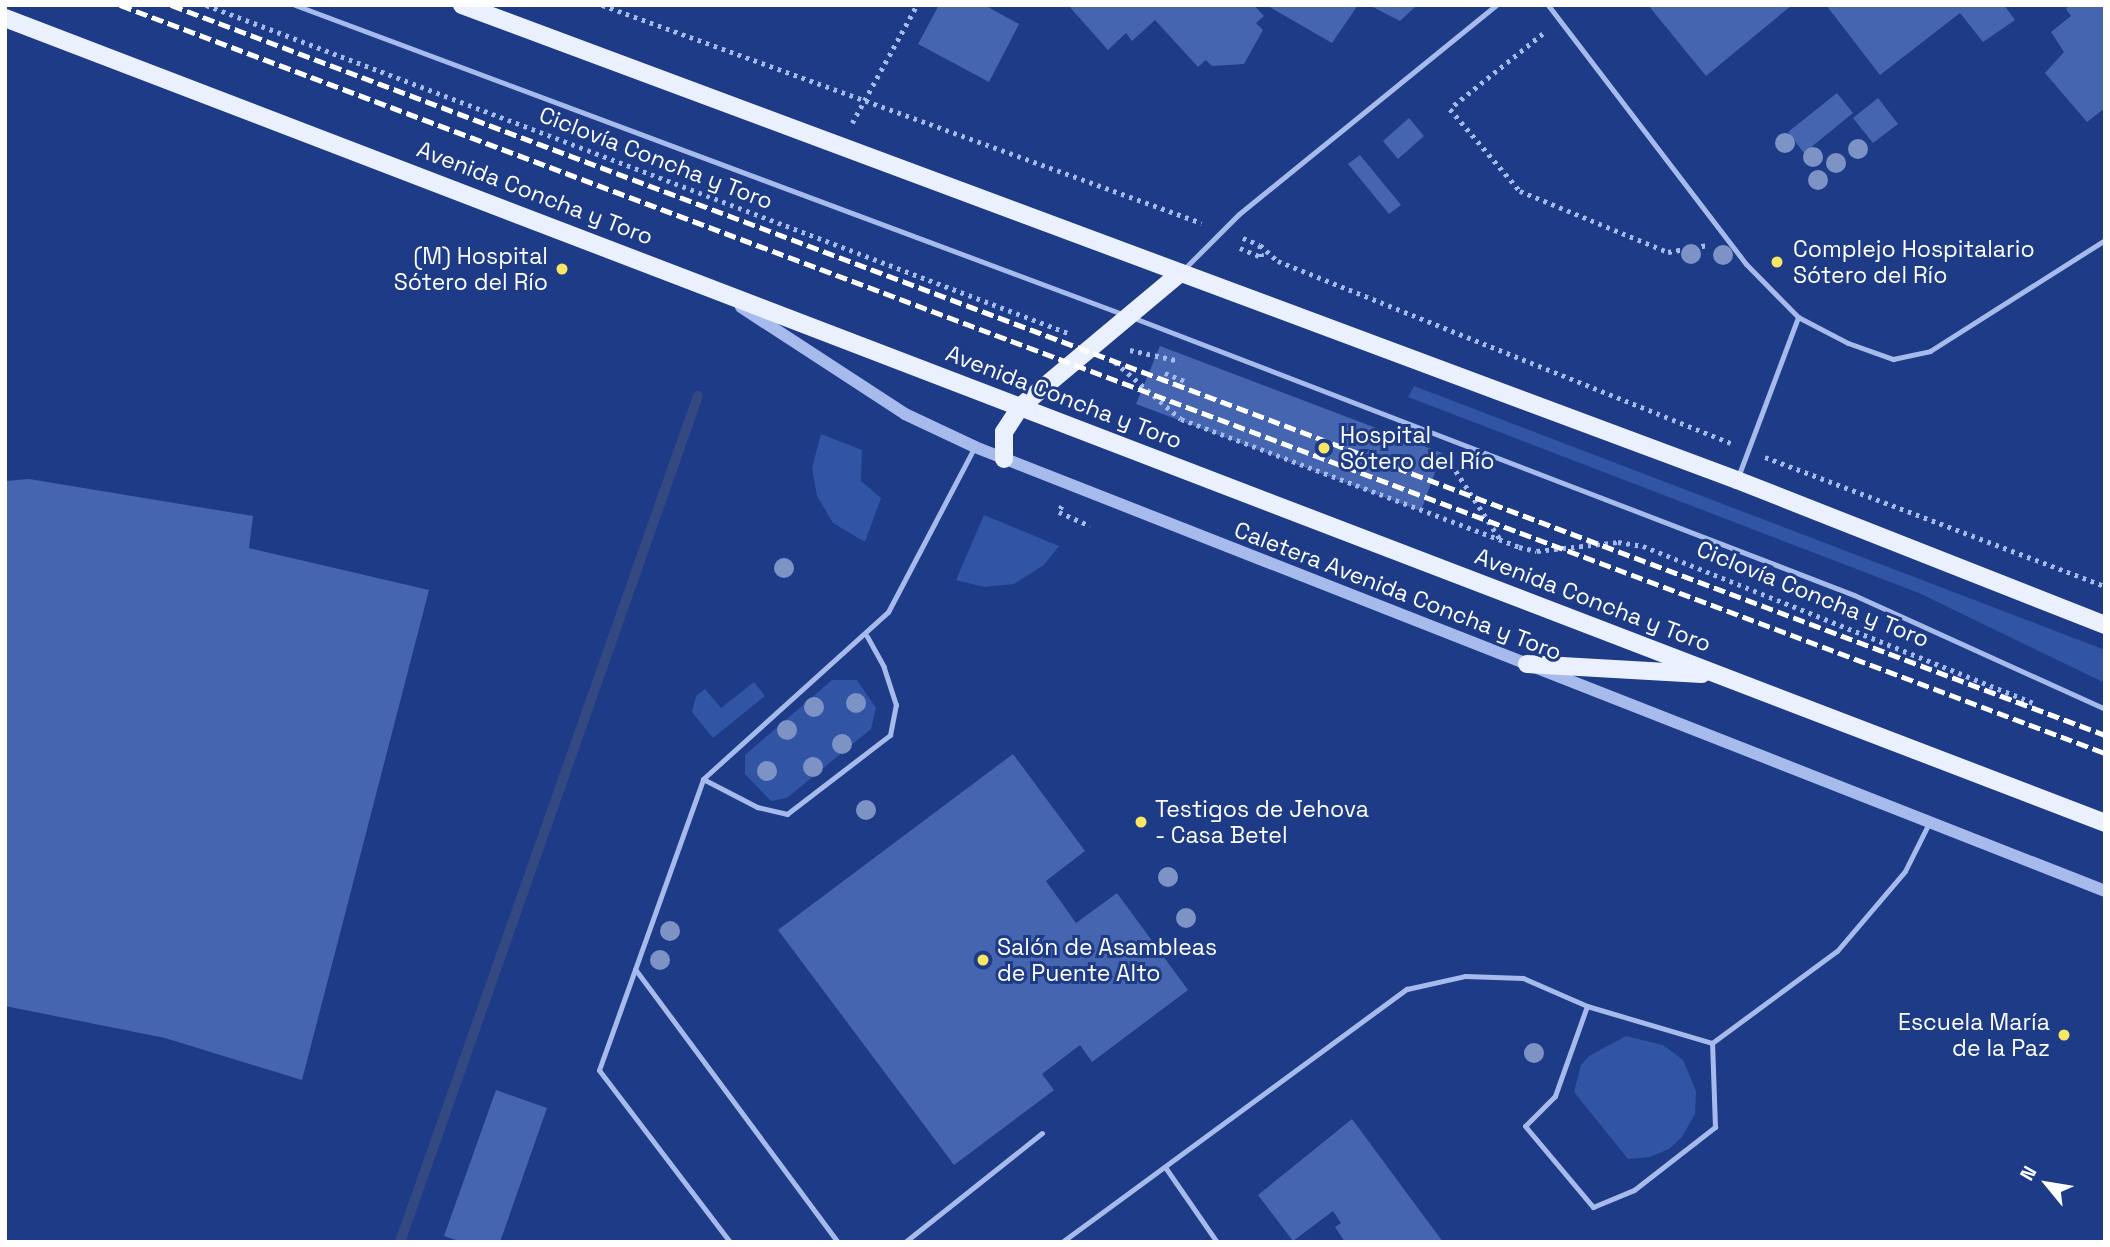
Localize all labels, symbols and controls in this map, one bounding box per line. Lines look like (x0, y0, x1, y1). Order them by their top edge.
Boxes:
street label: Ciclovía Concha y Toro (535, 101, 777, 215)
street label: Avenida Concha y Toro (413, 135, 657, 251)
place label: Complejo Hospitalario Sótero del Río (1793, 235, 2035, 289)
place label: (M) Hospital Sótero del Río (394, 242, 548, 296)
marker: Complejo Hospitalario Sótero del Río (1767, 252, 1787, 272)
marker: (M) Hospital Sótero del Río (554, 261, 570, 277)
street label: Avenida Concha y Toro (942, 339, 1186, 455)
place label: Hospital Sótero del Río (1340, 421, 1494, 475)
marker: Hospital Sótero del Río (1314, 438, 1334, 458)
street label: Caletera Avenida Concha y Toro (1230, 516, 1566, 666)
street label: Ciclovía Concha y Toro (1693, 535, 1933, 653)
street label: Avenida Concha y Toro (1471, 542, 1715, 658)
place label: Testigos de Jehova - Casa Betel (1155, 795, 1369, 849)
marker: Testigos de Jehova - Casa Betel (1133, 814, 1149, 830)
place label: Salón de Asambleas de Puente Alto (997, 933, 1217, 987)
marker: Salón de Asambleas de Puente Alto (975, 952, 991, 968)
place label: Escuela María de la Paz (1898, 1008, 2050, 1062)
marker: Escuela María de la Paz (2056, 1027, 2072, 1043)
north arrow (2012, 1149, 2082, 1219)
text: N (2014, 1161, 2042, 1185)

